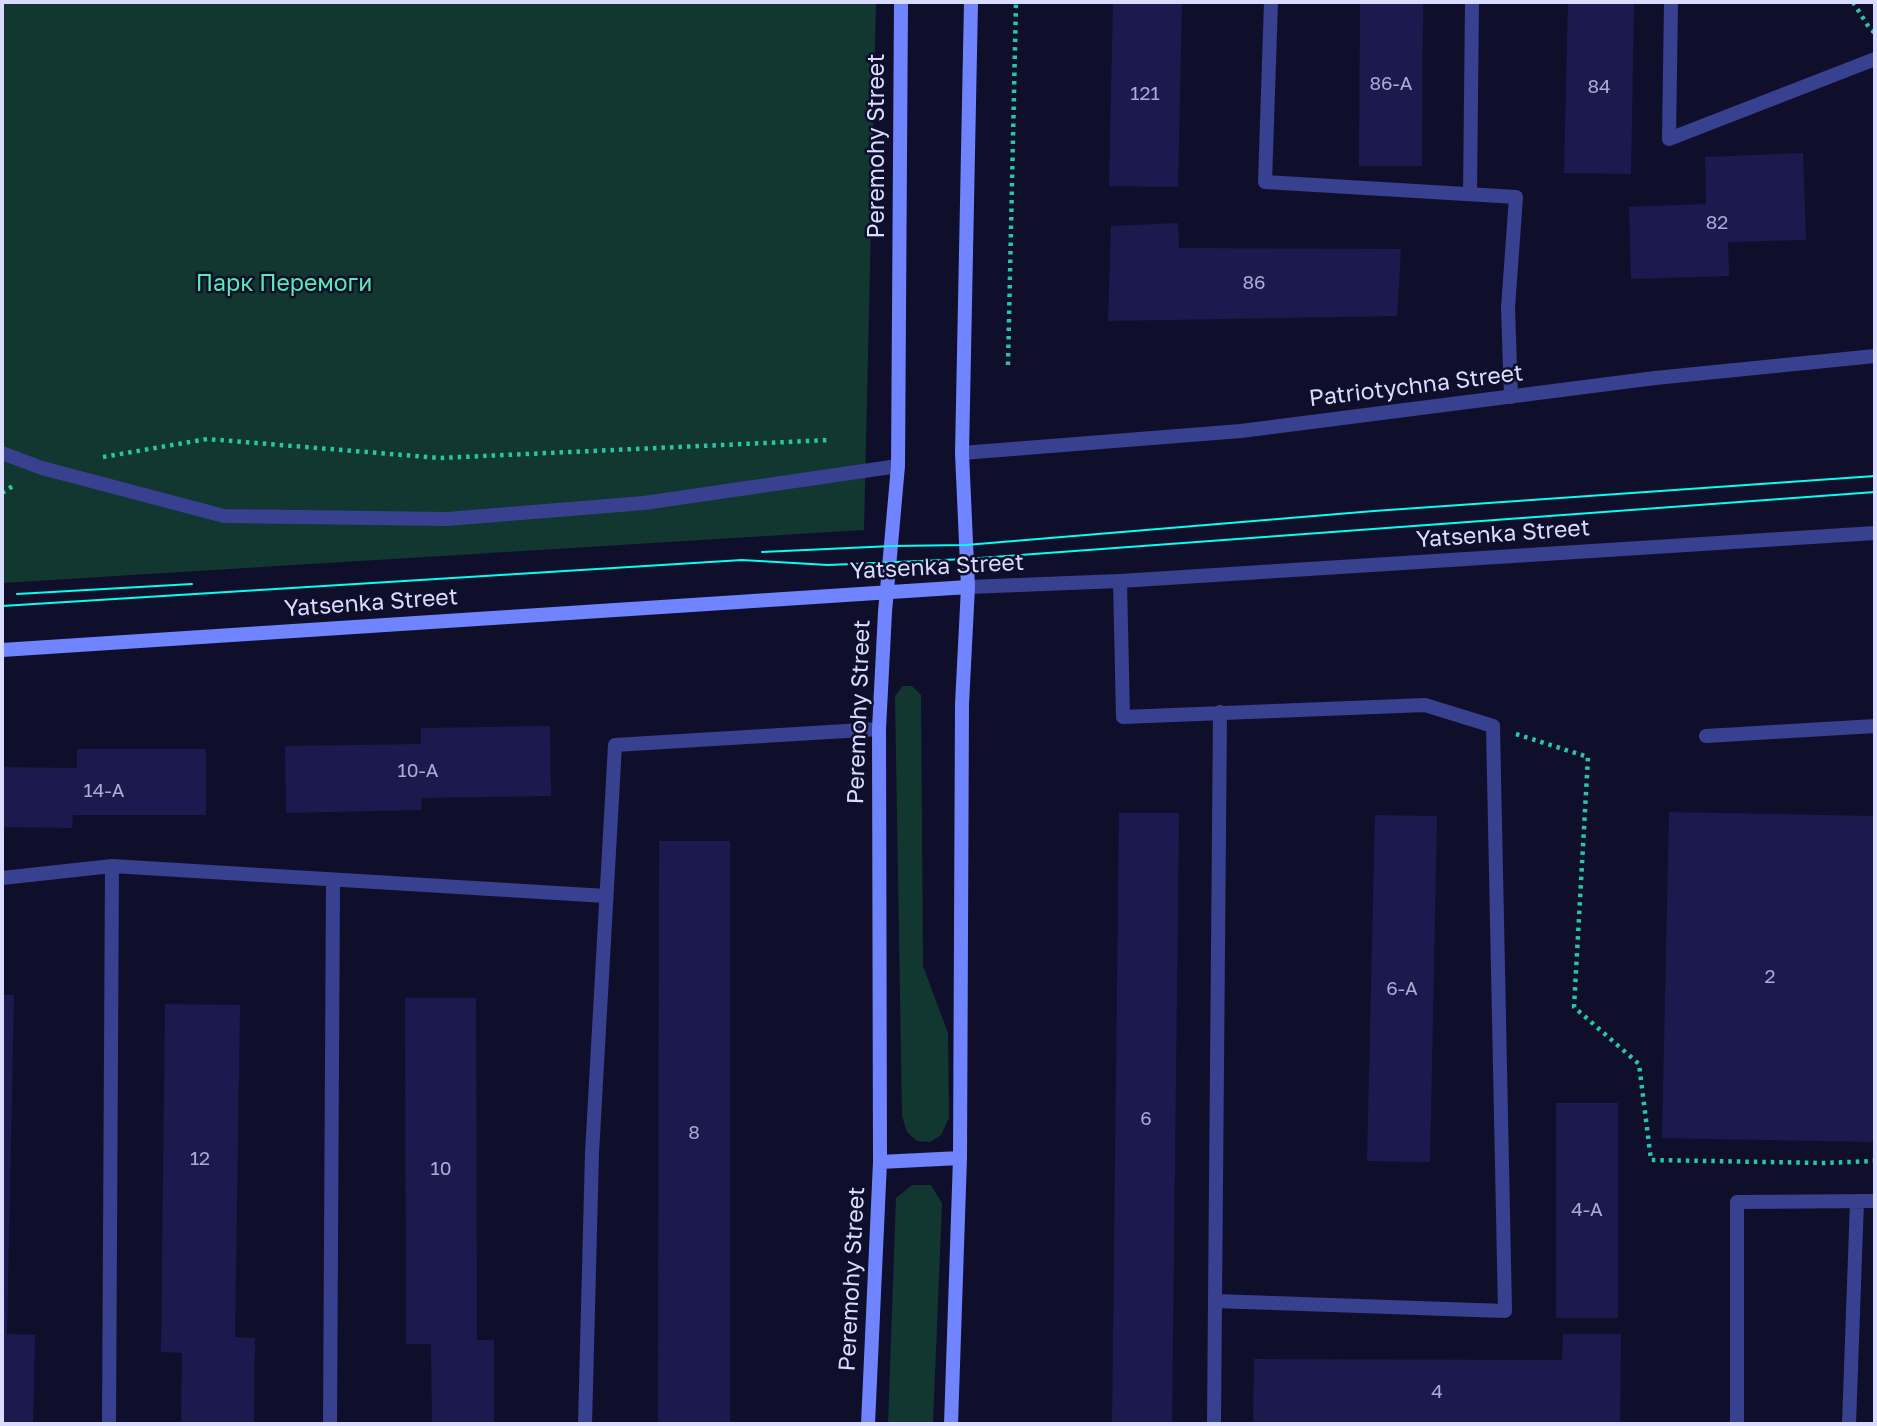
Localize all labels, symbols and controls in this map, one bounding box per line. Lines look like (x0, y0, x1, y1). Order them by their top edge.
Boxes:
street label: Peremohy Street (863, 54, 891, 238)
house number: 86-А (1369, 73, 1413, 95)
house number: 84 (1587, 76, 1611, 98)
house number: 121 (1130, 83, 1160, 105)
house number: 82 (1706, 212, 1728, 234)
park label: Парк Перемоги (196, 270, 372, 298)
house number: 86 (1242, 272, 1266, 294)
street label: Patriotychna Street (1307, 359, 1525, 413)
street label: Yatsenka Street (1415, 514, 1591, 554)
street label: Yatsenka Street (849, 549, 1025, 585)
street label: Yatsenka Street (283, 583, 459, 623)
street label: Peremohy Street (842, 619, 876, 805)
house number: 10-А (398, 760, 438, 782)
house number: 14-А (84, 780, 124, 802)
house number: 2 (1764, 966, 1776, 988)
house number: 6-А (1386, 978, 1418, 1000)
house number: 6 (1140, 1108, 1152, 1130)
house number: 8 (688, 1122, 700, 1144)
house number: 12 (190, 1148, 210, 1170)
house number: 10 (431, 1158, 451, 1180)
street label: Peremohy Street (833, 1186, 871, 1372)
house number: 4-А (1571, 1199, 1603, 1221)
house number: 4 (1431, 1381, 1443, 1403)

